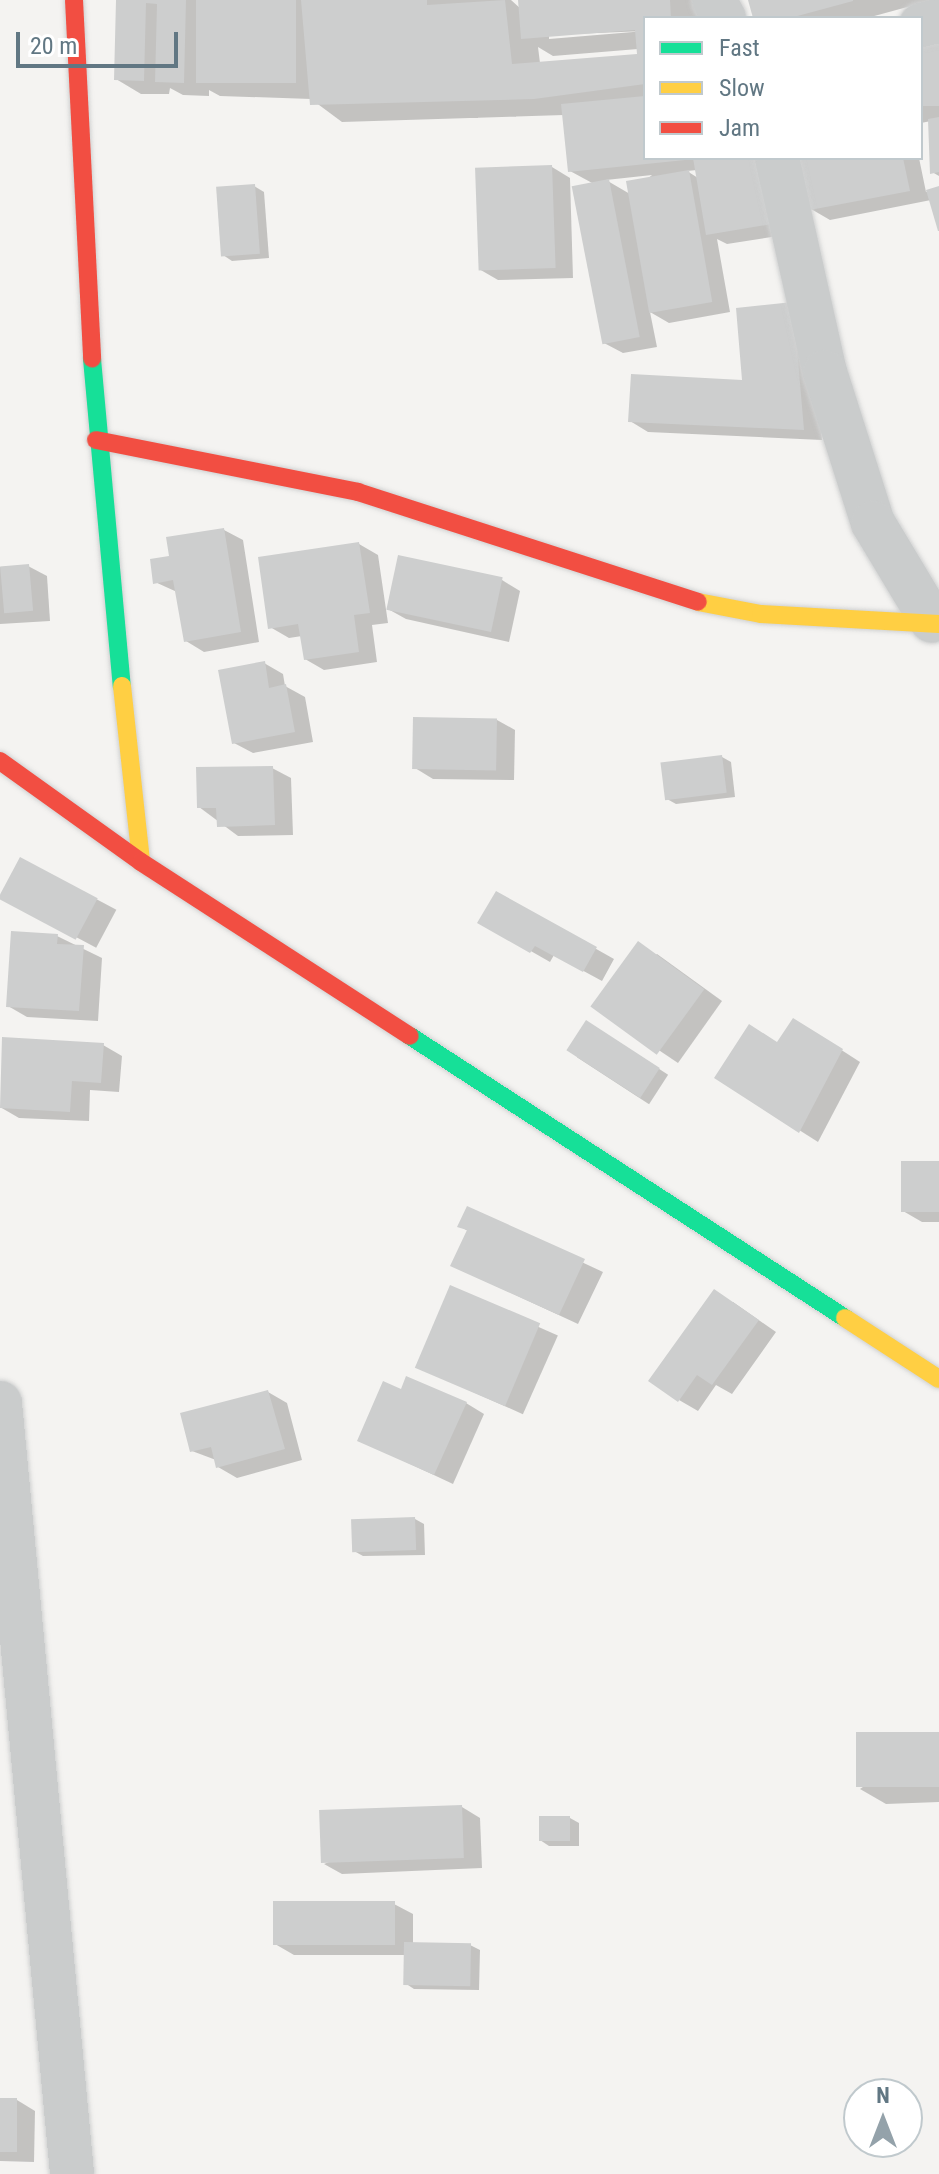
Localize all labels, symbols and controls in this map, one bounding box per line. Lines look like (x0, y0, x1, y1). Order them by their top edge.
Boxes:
scale bar (20, 16, 182, 66)
legend (643, 16, 923, 160)
text: 20 m (30, 32, 77, 60)
text: Fast (719, 34, 760, 62)
text: Slow (719, 74, 765, 102)
text: Jam (719, 114, 760, 142)
north arrow (843, 2078, 923, 2158)
text: N (876, 2083, 890, 2108)

